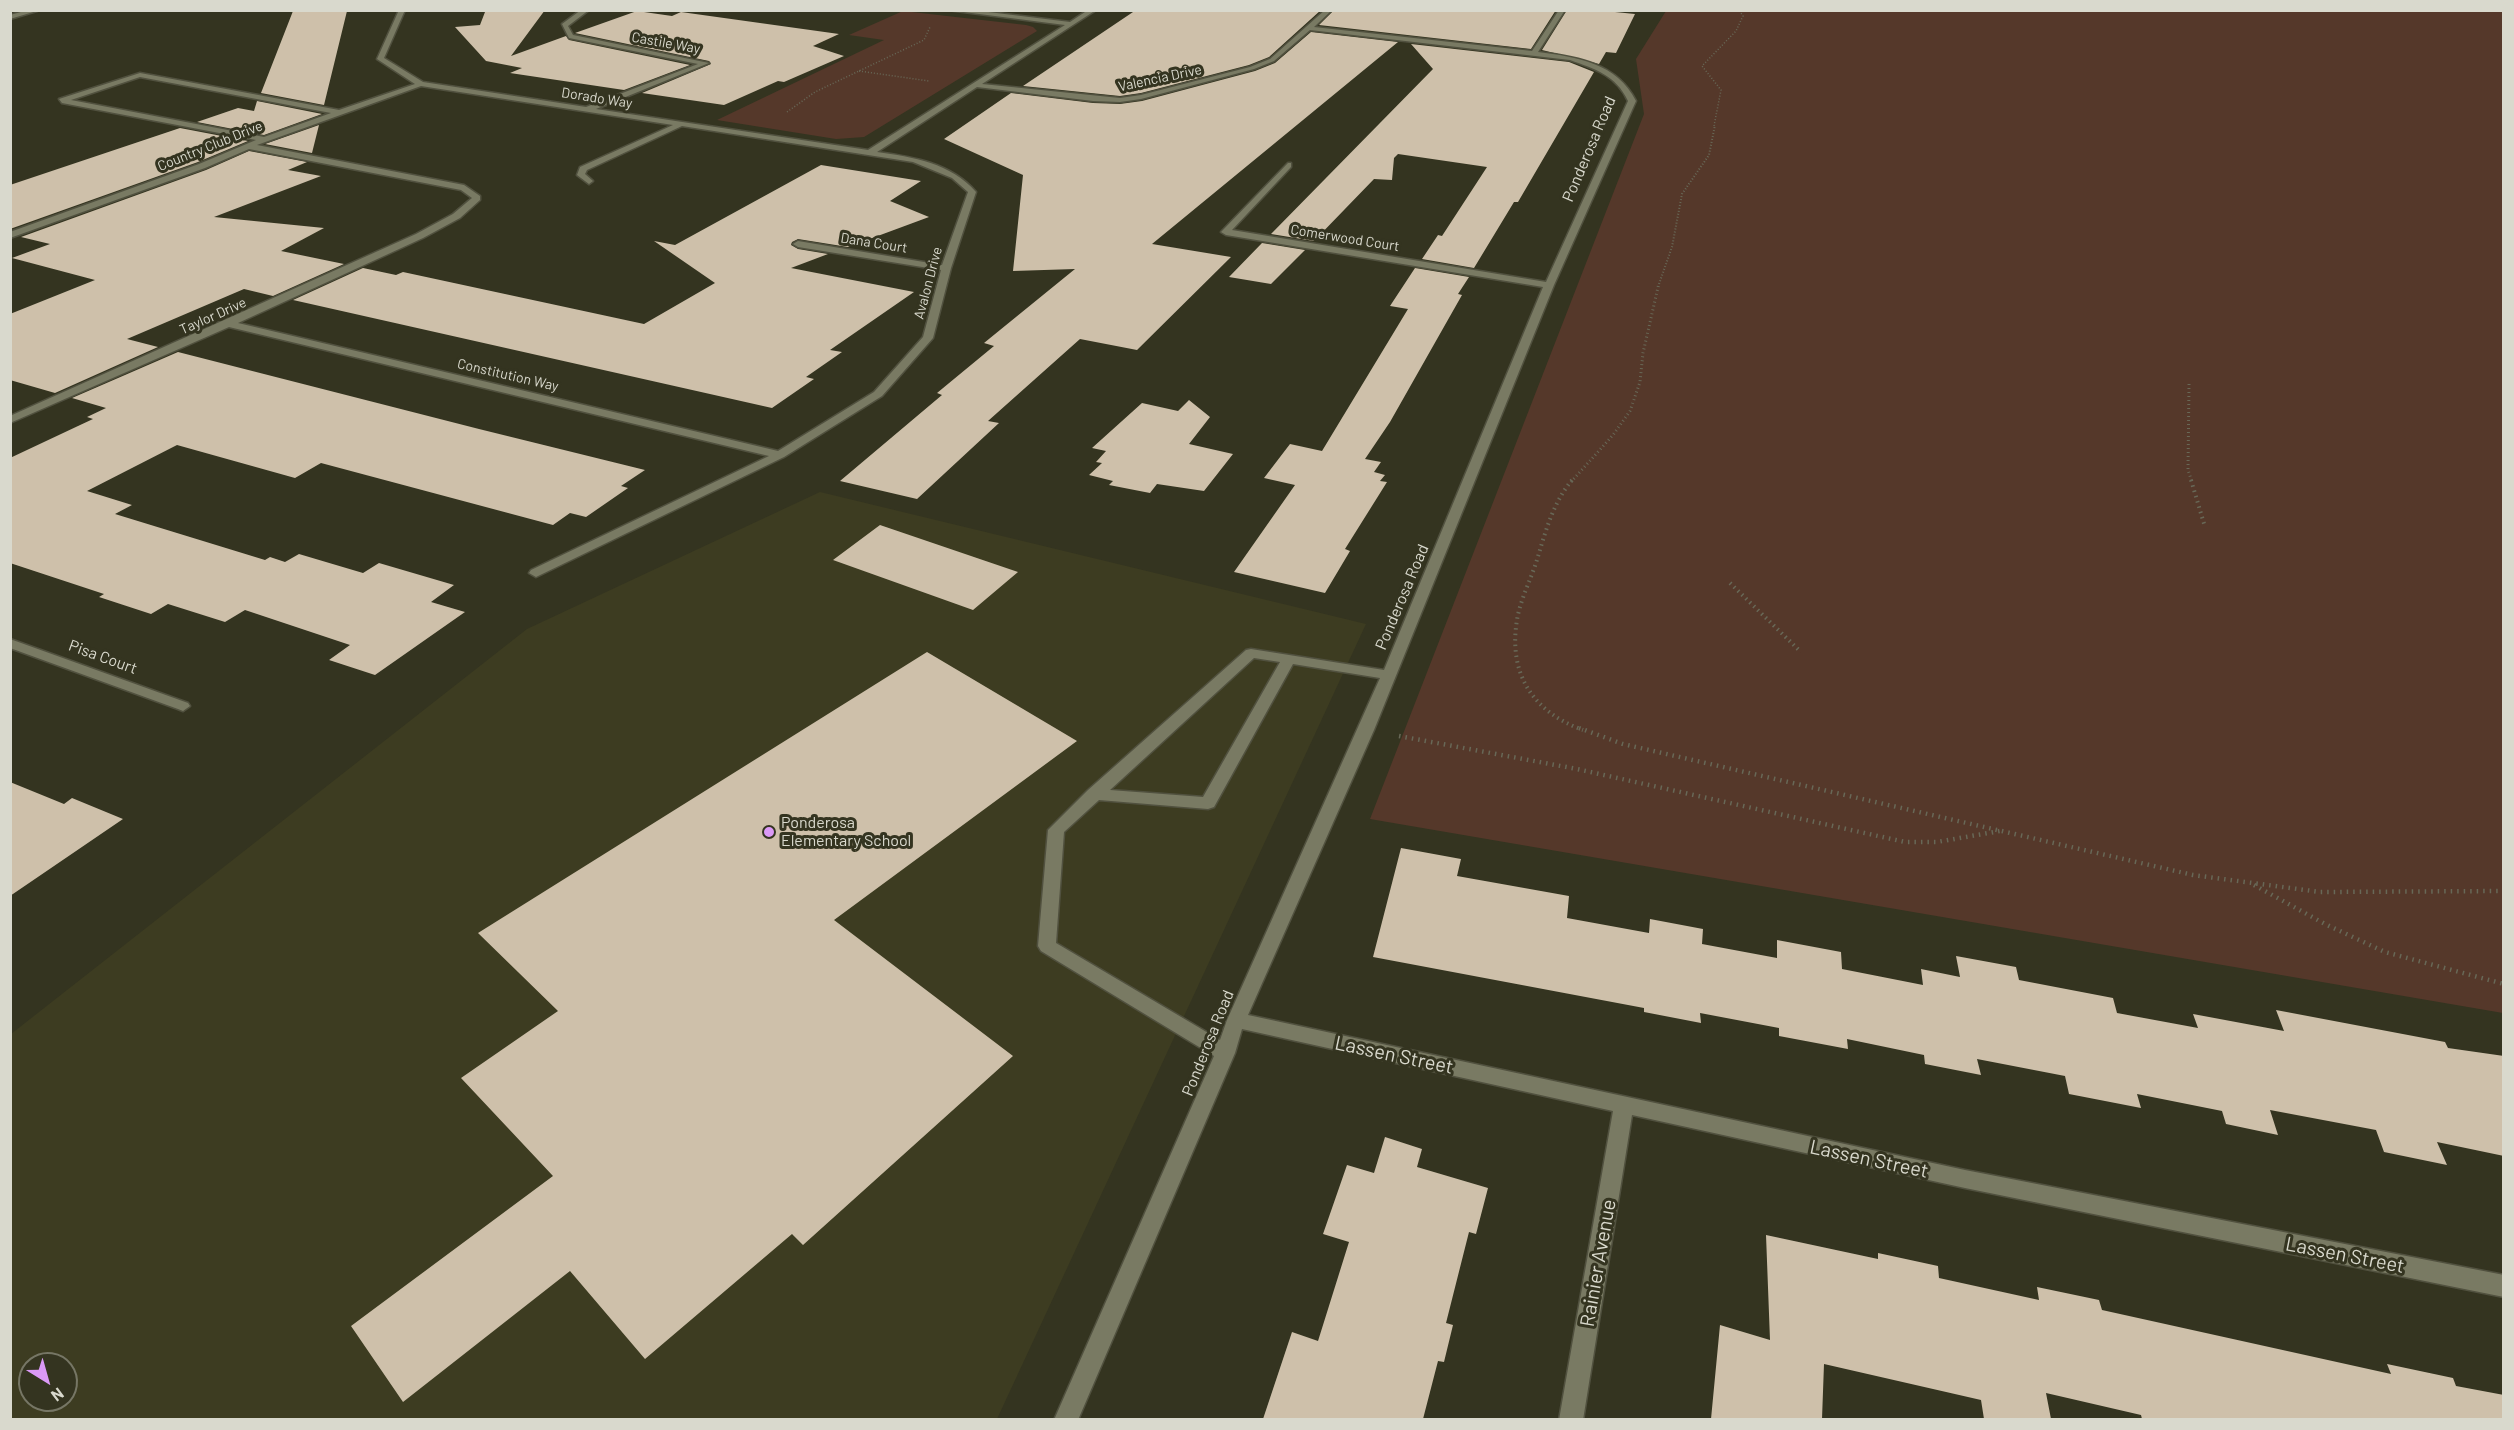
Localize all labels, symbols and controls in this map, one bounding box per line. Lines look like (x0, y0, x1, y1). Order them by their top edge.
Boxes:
street label: Castile Way (630, 29, 702, 57)
street label: Valencia Drive (1117, 61, 1203, 95)
street label: Dorado Way (560, 84, 634, 112)
street label: Ponderosa Road (1558, 93, 1620, 205)
street label: Country Club Drive (155, 117, 265, 175)
street label: Comerwood Court (1289, 221, 1401, 255)
street label: Dana Court (839, 229, 909, 257)
street label: Avalon Drive (910, 245, 946, 321)
street label: Taylor Drive (177, 294, 249, 338)
street label: Constitution Way (456, 355, 560, 395)
street label: Ponderosa Road (1371, 541, 1433, 653)
street label: Pisa Court (66, 636, 140, 678)
place label: Ponderosa Elementary School (781, 813, 911, 851)
marker: Ponderosa Elementary School (762, 825, 776, 839)
street label: Ponderosa Road (1178, 987, 1238, 1099)
street label: Lassen Street (1333, 1031, 1455, 1079)
street label: Lassen Street (1808, 1135, 1930, 1183)
street label: Rainier Avenue (1575, 1197, 1621, 1329)
street label: Lassen Street (2284, 1232, 2406, 1278)
north arrow (18, 1352, 78, 1412)
text: N (48, 1384, 68, 1406)

